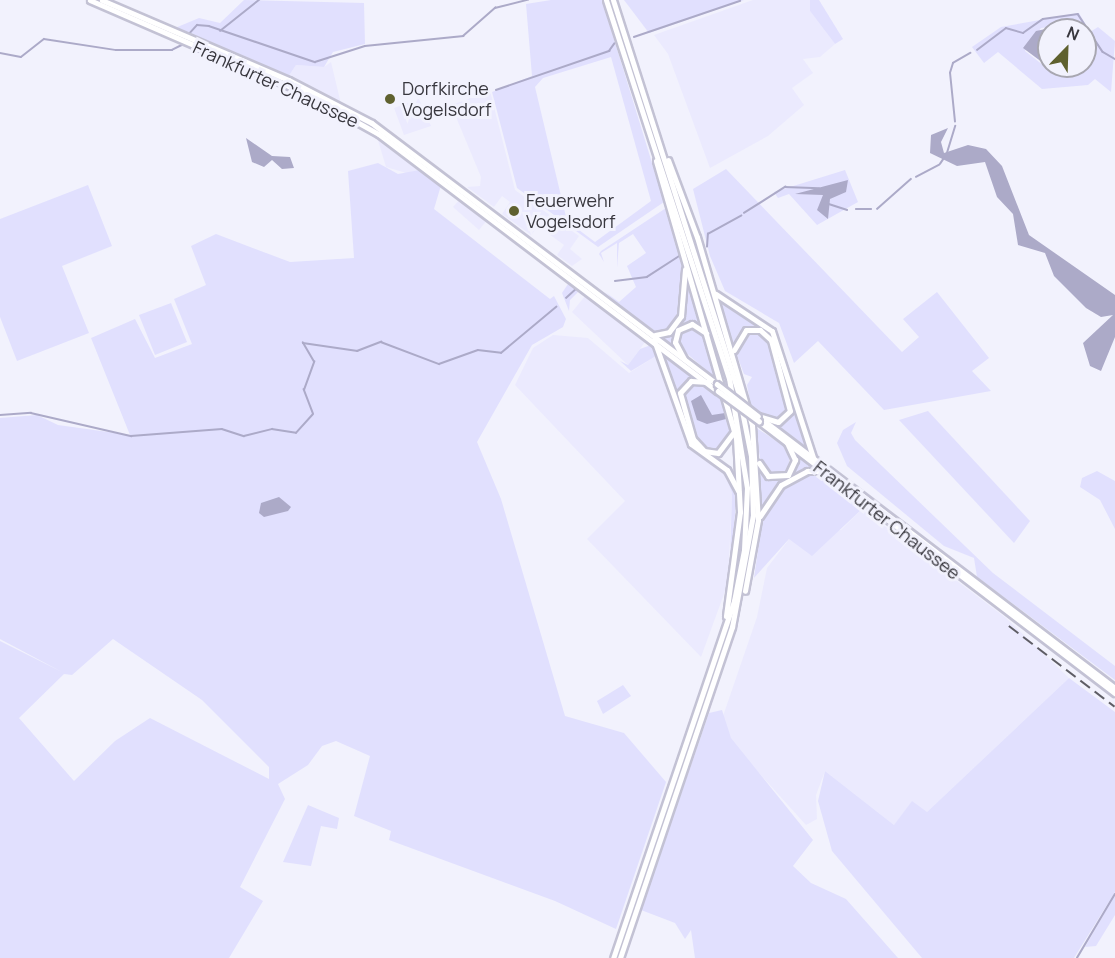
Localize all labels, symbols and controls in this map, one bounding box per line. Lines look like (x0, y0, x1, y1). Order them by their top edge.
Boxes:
north arrow (1037, 18, 1097, 78)
text: N (1064, 21, 1083, 46)
street label: Frankfurter Chaussee (190, 36, 362, 132)
place label: Dorfkirche Vogelsdorf (402, 78, 491, 121)
marker: Dorfkirche Vogelsdorf (383, 92, 397, 106)
place label: Feuerwehr Vogelsdorf (526, 190, 615, 232)
marker: Feuerwehr Vogelsdorf (507, 204, 521, 218)
street label: Frankfurter Chaussee (809, 456, 965, 584)

